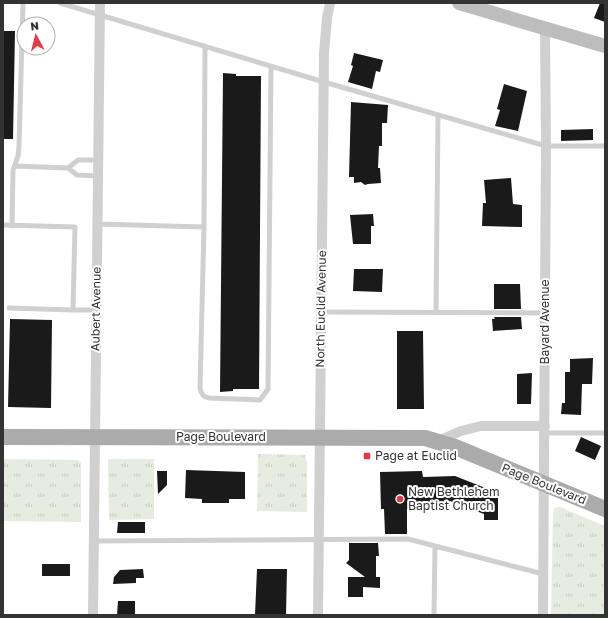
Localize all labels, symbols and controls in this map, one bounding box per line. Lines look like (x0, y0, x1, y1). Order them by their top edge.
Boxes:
north arrow (16, 16, 56, 56)
text: N (30, 19, 40, 33)
street label: North Euclid Avenue (312, 250, 329, 368)
street label: Aubert Avenue (87, 267, 104, 351)
street label: Bayard Avenue (537, 279, 552, 365)
street label: Page Boulevard (176, 429, 266, 444)
place label: Page at Euclid (375, 448, 457, 463)
marker: Page at Euclid (362, 451, 372, 461)
street label: Page Boulevard (500, 460, 589, 507)
place label: New Bethlehem Baptist Church (408, 484, 500, 513)
marker: New Bethlehem Baptist Church (395, 494, 405, 504)

